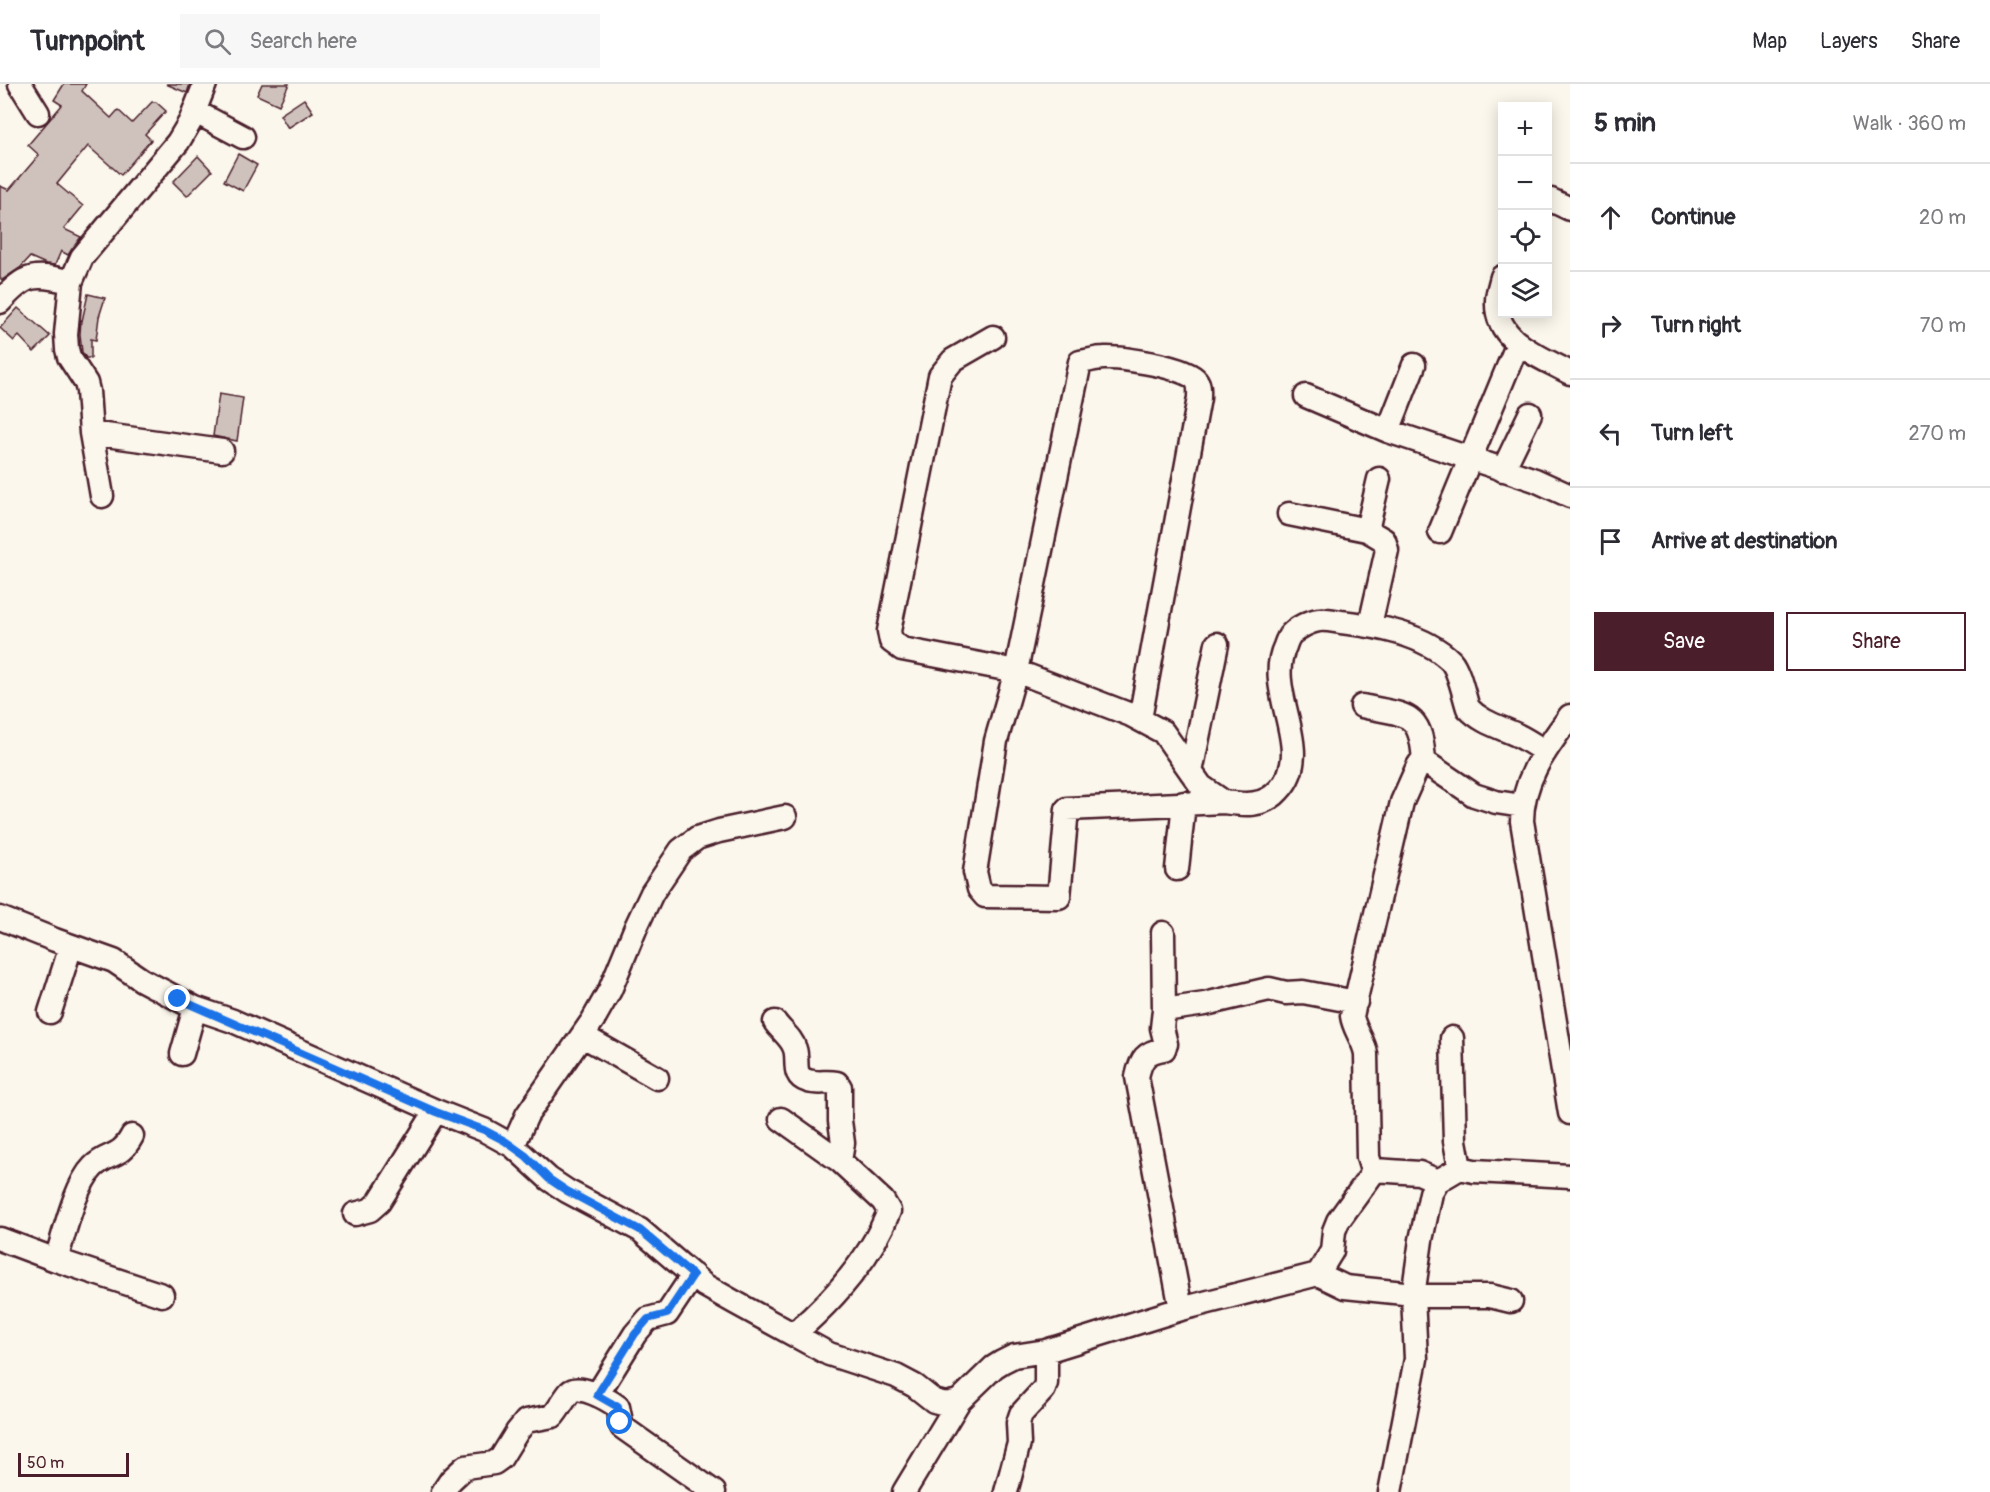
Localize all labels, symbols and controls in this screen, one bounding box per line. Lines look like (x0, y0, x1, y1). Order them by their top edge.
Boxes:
search box (180, 14, 600, 68)
text: Turnpoint (30, 24, 144, 59)
icon: search (201, 25, 234, 58)
text: Search here (249, 27, 357, 55)
text: Map (1752, 28, 1787, 55)
text: Layers (1820, 28, 1878, 55)
text: Share (1911, 28, 1960, 55)
map controls (1498, 102, 1552, 318)
button: + (1498, 102, 1552, 156)
text: 5 min (1594, 107, 1656, 139)
text: Walk · 360 m (1853, 111, 1966, 136)
button: − (1498, 156, 1552, 210)
icon: ahead (1594, 201, 1627, 234)
text: Continue (1651, 203, 1735, 231)
text: 20 m (1919, 205, 1966, 230)
button: locate (1498, 210, 1552, 264)
button: layers (1498, 264, 1552, 318)
icon: right (1594, 309, 1627, 342)
text: Turn right (1651, 311, 1741, 339)
text: 70 m (1920, 313, 1966, 338)
icon: left (1594, 417, 1627, 450)
text: Turn left (1651, 419, 1733, 447)
text: 270 m (1908, 421, 1966, 446)
icon: arrive (1594, 525, 1627, 558)
text: Arrive at destination (1651, 527, 1837, 555)
button: Save (1594, 612, 1774, 671)
button: Share (1786, 612, 1966, 671)
route end (164, 985, 190, 1011)
route start (606, 1408, 632, 1434)
scale bar (18, 1450, 129, 1478)
text: 50 m (27, 1453, 64, 1473)

